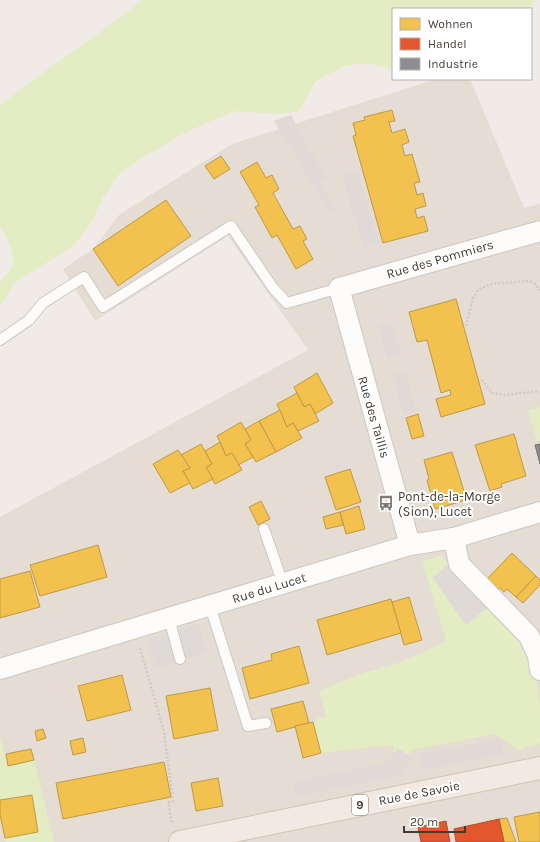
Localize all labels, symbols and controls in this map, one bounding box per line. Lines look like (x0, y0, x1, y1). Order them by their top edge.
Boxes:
legend (392, 8, 532, 80)
text: Wohnen (428, 17, 473, 31)
text: Handel (428, 37, 467, 51)
text: Industrie (428, 57, 478, 71)
street label: Rue des Pommiers (385, 237, 495, 281)
street label: Rue des Taillis (355, 374, 393, 460)
place label: Pont-de-la-Morge (Sion), Lucet (398, 489, 501, 519)
bus stop icon: Pont-de-la-Morge (Sion), Lucet (377, 494, 395, 512)
street label: Rue du Lucet (230, 570, 308, 606)
street label: Rue de Savoie (377, 778, 461, 808)
road number: 9 (352, 795, 368, 815)
scale bar (404, 808, 465, 834)
text: 20 m (410, 815, 438, 829)

